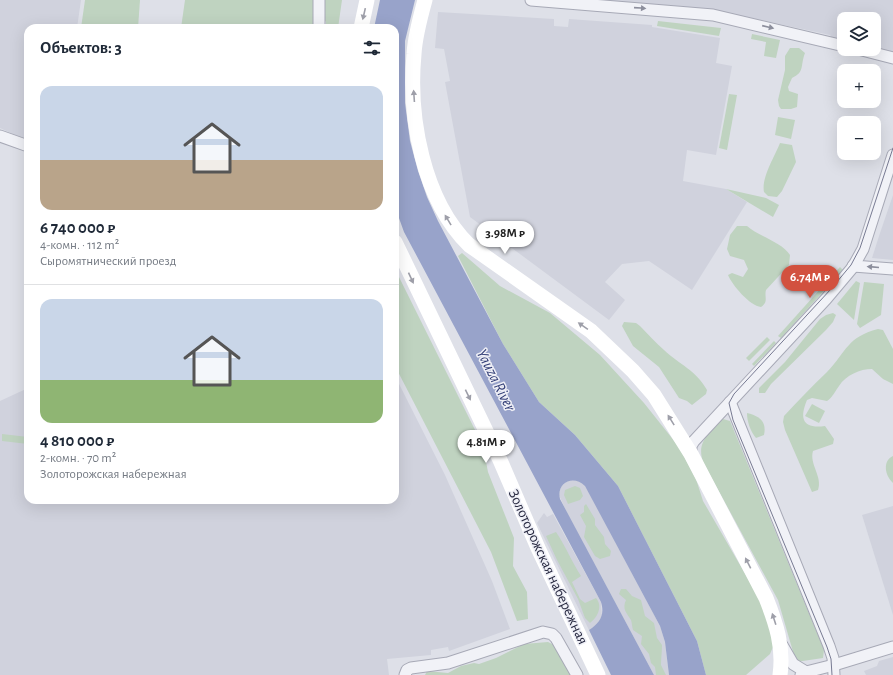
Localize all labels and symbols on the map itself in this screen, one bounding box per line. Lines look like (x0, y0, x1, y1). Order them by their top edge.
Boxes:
one-way arrow (634, 5, 646, 12)
one-way arrow (360, 8, 366, 20)
one-way arrow (762, 24, 774, 30)
one-way arrow (410, 90, 417, 102)
one-way arrow (445, 214, 452, 226)
pin: 3.98M ₽ (468, 221, 542, 255)
one-way arrow (867, 264, 879, 271)
pin: 6.74M ₽ (773, 265, 847, 299)
one-way arrow (408, 272, 414, 284)
one-way arrow (577, 322, 588, 330)
water label: Yauza River (474, 347, 519, 414)
one-way arrow (465, 389, 471, 401)
one-way arrow (667, 415, 675, 425)
pin: 4.81M ₽ (449, 430, 523, 464)
street label: Золоторожская набережная (505, 487, 591, 647)
one-way arrow (745, 557, 751, 569)
one-way arrow (771, 612, 777, 624)

